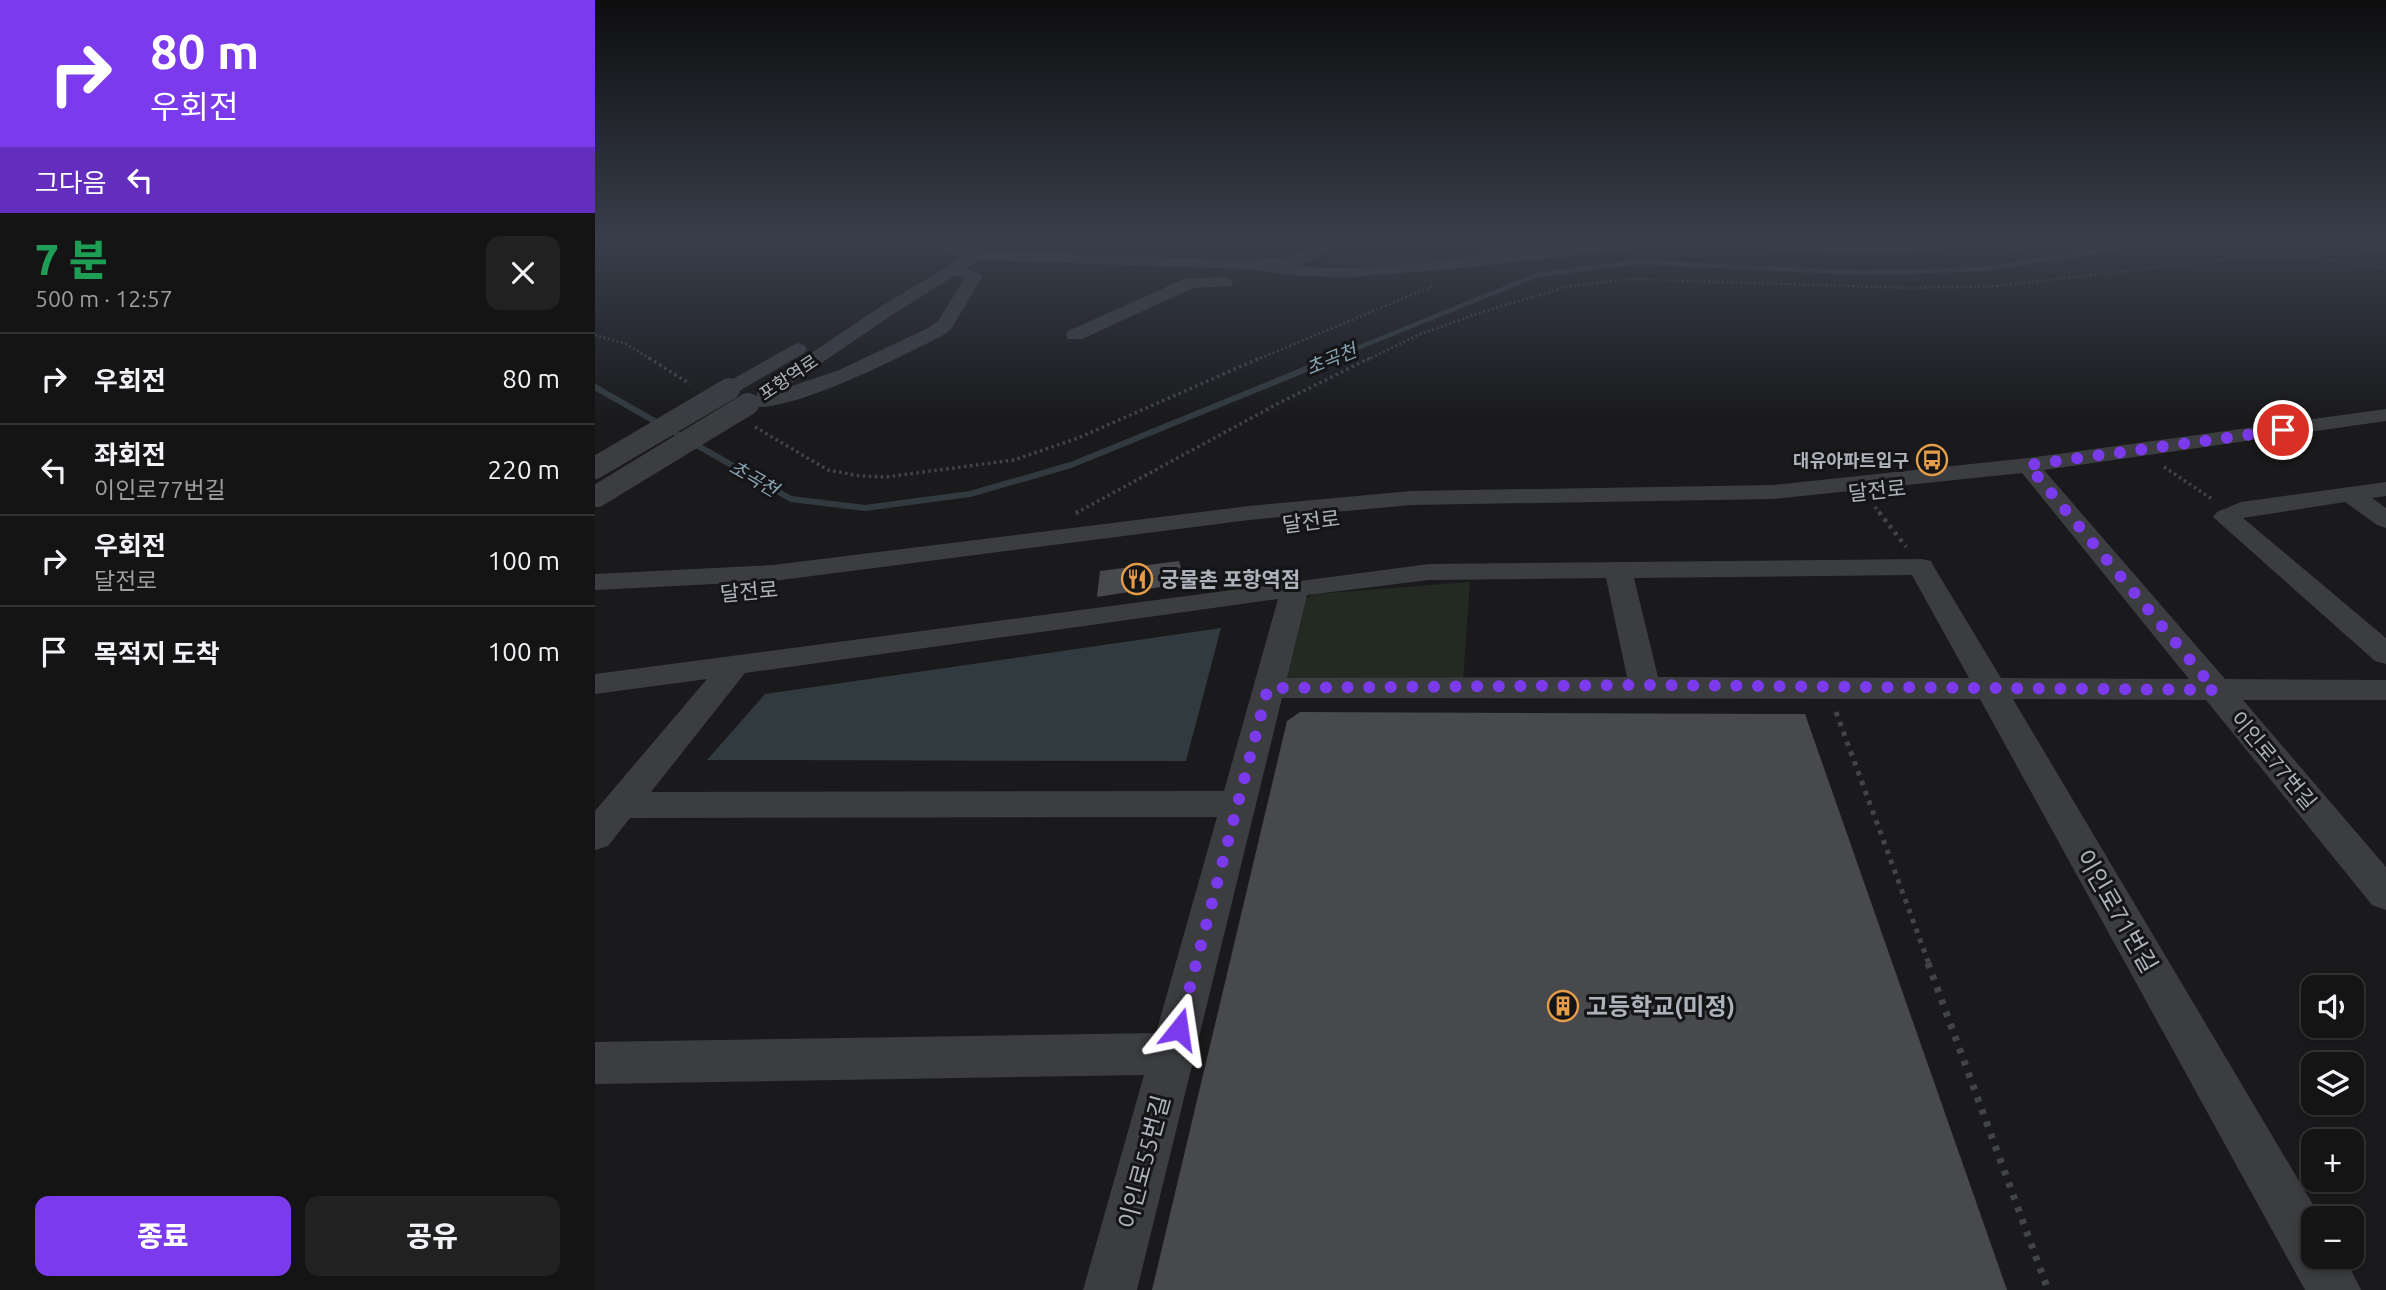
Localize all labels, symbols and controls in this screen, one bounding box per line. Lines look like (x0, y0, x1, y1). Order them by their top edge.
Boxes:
text: 80 m (150, 23, 259, 78)
icon: right (35, 28, 126, 119)
text: 우회전 (150, 88, 238, 124)
icon: left (121, 161, 159, 199)
text: 그다음 (35, 168, 107, 197)
text: 7 분 (35, 236, 107, 283)
button: close (486, 236, 560, 310)
text: 500 m · 12:57 (35, 286, 173, 311)
water label: 초곡천 (1303, 338, 1361, 379)
street label: 포항역로 (755, 350, 821, 404)
icon: right (35, 360, 73, 398)
text: 80 m (502, 364, 560, 393)
text: 우회전 (94, 366, 166, 395)
pin (2253, 400, 2313, 460)
icon: arrive (2264, 411, 2302, 449)
text: 좌회전 (94, 440, 166, 469)
bus stop icon: 대유아파트입구 (1915, 443, 1949, 477)
place label: 대유아파트입구 (1793, 450, 1909, 470)
icon: left (35, 451, 73, 489)
text: 220 m (488, 455, 560, 484)
water label: 초곡천 (726, 455, 784, 501)
street label: 달전로 (1847, 475, 1907, 505)
text: 이인로77번길 (94, 477, 226, 502)
street label: 달전로 (1281, 506, 1341, 536)
text: 우회전 (94, 531, 166, 560)
icon: right (35, 542, 73, 580)
text: 100 m (488, 546, 560, 575)
restaurant icon: 궁물촌 포항역점 (1120, 562, 1154, 596)
place label: 궁물촌 포항역점 (1160, 567, 1300, 591)
text: 달전로 (94, 568, 157, 593)
street label: 달전로 (719, 577, 779, 605)
icon: arrive (35, 633, 73, 671)
text: 100 m (488, 637, 560, 666)
text: 목적지 도착 (94, 639, 220, 668)
street label: 이인로77번길 (2226, 706, 2322, 814)
street label: 이인로71번길 (2071, 845, 2163, 977)
map controls (2301, 975, 2364, 1269)
button: sound (2301, 975, 2364, 1038)
building icon: 고등학교(미정) (1546, 989, 1580, 1023)
position arrow (1142, 992, 1216, 1066)
place label: 고등학교(미정) (1586, 993, 1735, 1020)
button: layers (2301, 1052, 2364, 1115)
street label: 이인로55번길 (1113, 1092, 1175, 1232)
button: + (2301, 1129, 2364, 1192)
button: 종료 (35, 1196, 291, 1276)
button: 공유 (305, 1196, 560, 1276)
button: − (2301, 1206, 2364, 1269)

